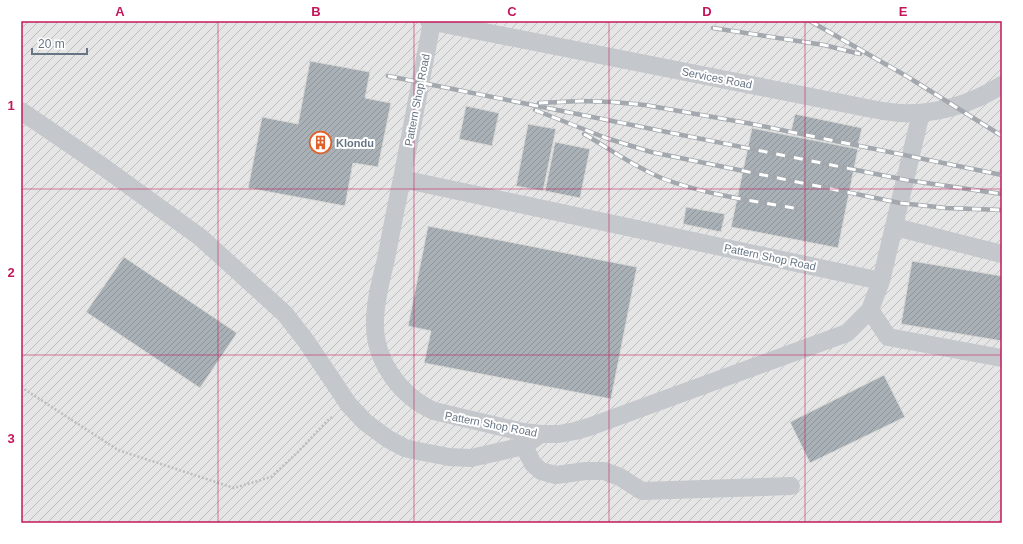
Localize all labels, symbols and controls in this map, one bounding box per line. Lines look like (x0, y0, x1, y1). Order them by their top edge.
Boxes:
text: A (115, 4, 125, 19)
text: B (311, 4, 321, 19)
text: C (507, 4, 517, 19)
text: D (702, 4, 712, 19)
text: E (899, 4, 908, 19)
scale bar (32, 30, 87, 56)
text: 20 m (38, 37, 65, 51)
street label: Pattern Shop Road (402, 53, 432, 147)
street label: Services Road (681, 65, 753, 91)
text: 1 (7, 98, 15, 113)
building icon: Klondu (307, 130, 333, 156)
place label: Klondu (336, 137, 374, 149)
street label: Pattern Shop Road (723, 241, 817, 273)
text: 2 (7, 265, 15, 280)
street label: Pattern Shop Road (444, 409, 538, 439)
text: 3 (7, 431, 15, 446)

